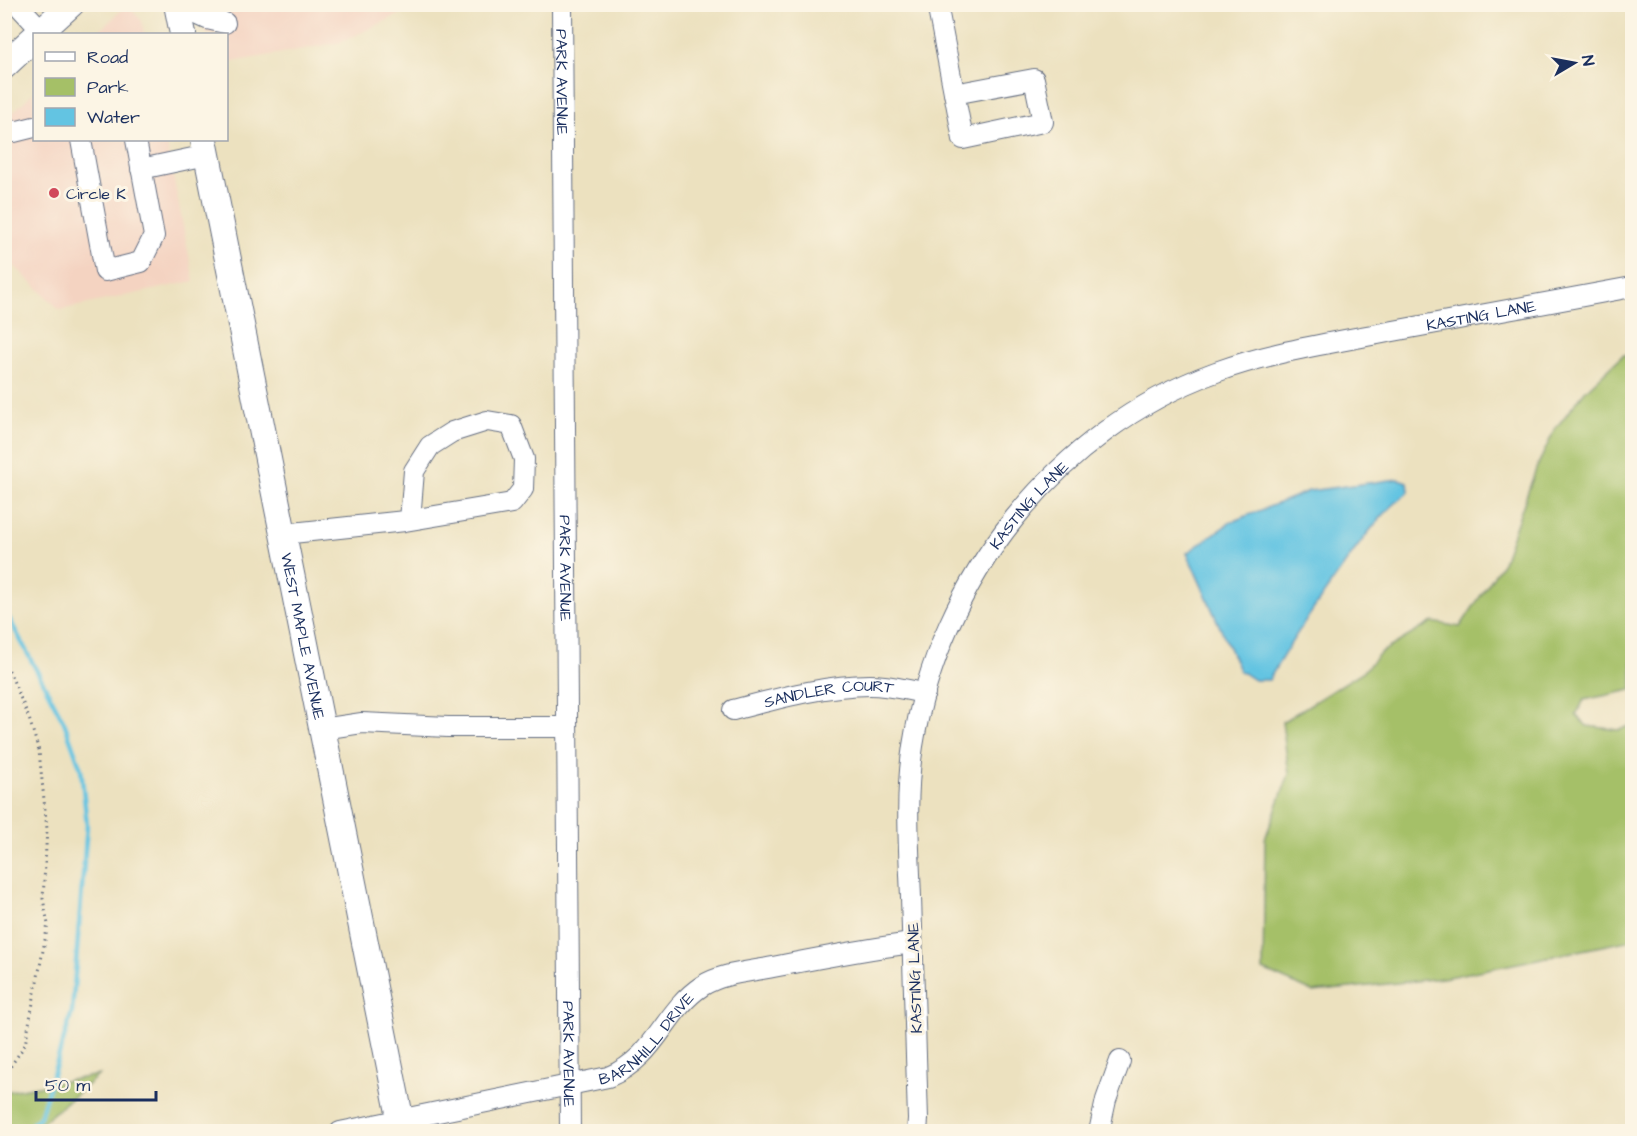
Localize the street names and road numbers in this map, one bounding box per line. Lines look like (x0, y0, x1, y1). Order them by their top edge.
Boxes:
street label: PARK AVENUE (550, 29, 573, 136)
street label: KASTING LANE (1425, 295, 1538, 337)
street label: KASTING LANE (985, 456, 1074, 554)
street label: PARK AVENUE (554, 515, 576, 622)
street label: WEST MAPLE AVENUE (275, 551, 330, 722)
street label: SANDLER COURT (762, 675, 896, 714)
street label: KASTING LANE (902, 922, 928, 1034)
street label: BARNHILL DRIVE (597, 987, 699, 1091)
street label: PARK AVENUE (557, 1001, 580, 1108)

